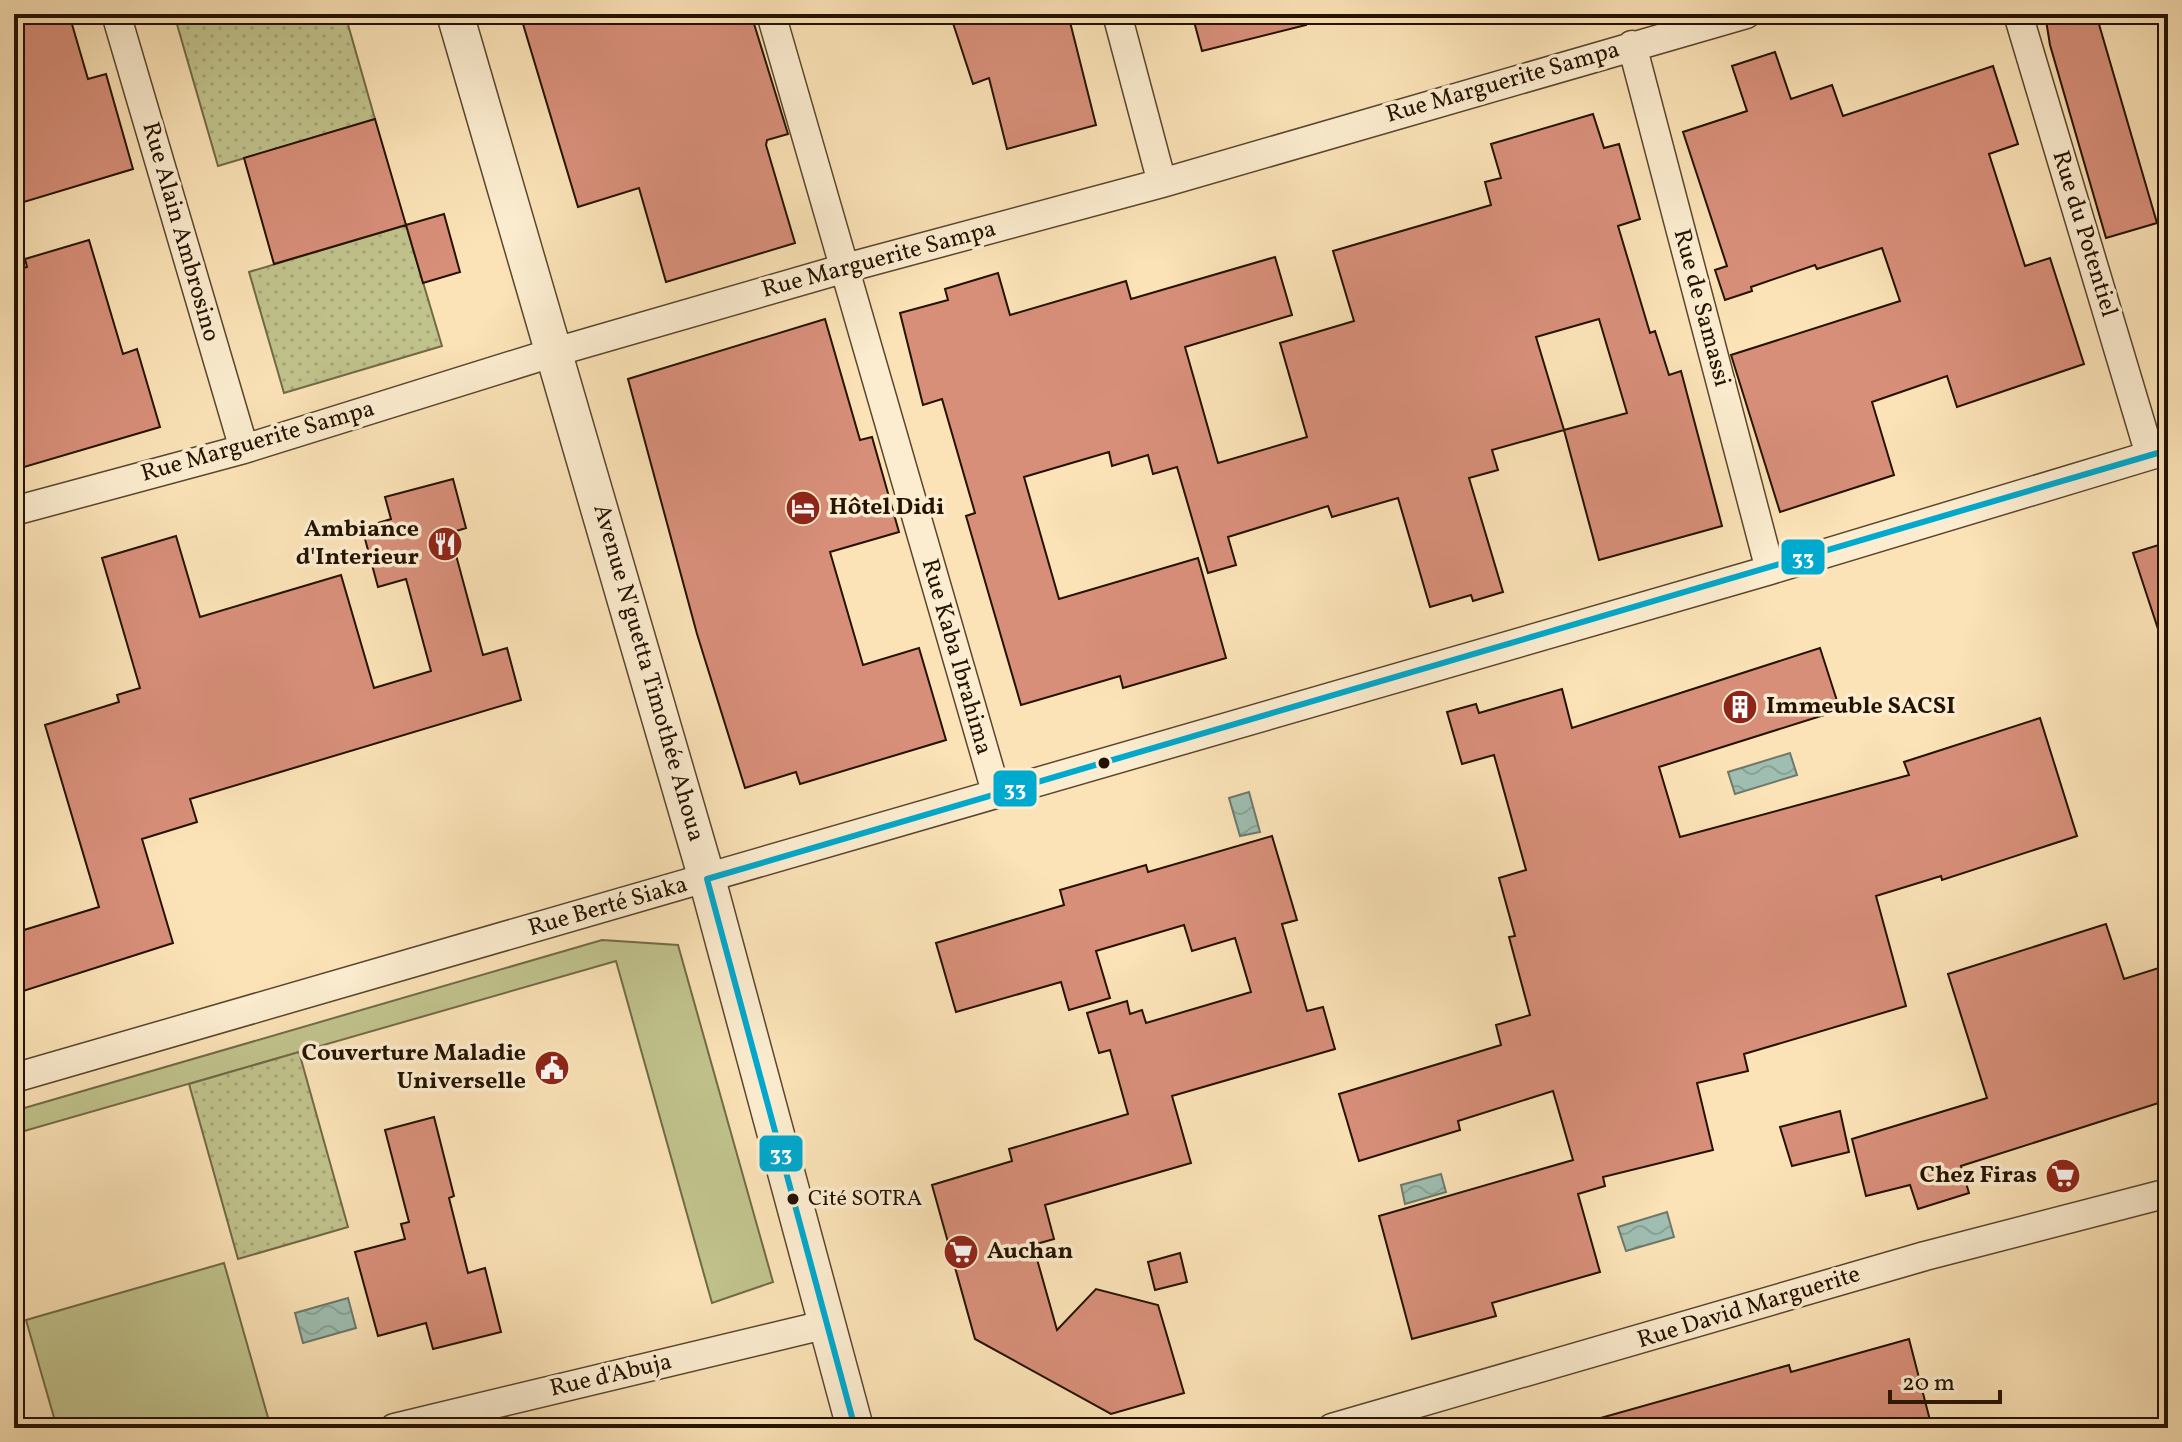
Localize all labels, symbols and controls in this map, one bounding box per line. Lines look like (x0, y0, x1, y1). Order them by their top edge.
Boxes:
street label: Rue Marguerite Sampa (1382, 33, 1624, 133)
street label: Rue Alain Ambrosino (132, 118, 228, 346)
street label: Rue du Potentiel (2043, 147, 2125, 321)
street label: Rue Marguerite Sampa (758, 212, 1000, 308)
street label: Rue de Samassi (1664, 225, 1738, 391)
street label: Rue Marguerite Sampa (137, 392, 379, 492)
hotel icon: Hôtel Didi (784, 489, 822, 527)
place label: Hôtel Didi (829, 491, 944, 525)
street label: Avenue N'guetta Timothée Ahoua (583, 500, 713, 846)
place label: Ambiance d'Interieur (296, 513, 419, 575)
restaurant icon: Ambiance d'Interieur (426, 525, 464, 563)
line badge: 33 (1780, 538, 1826, 576)
text: 33 (1792, 544, 1814, 575)
street label: Rue Kaba Ibrahima (912, 555, 1000, 759)
building icon: Immeuble SACSI (1721, 688, 1759, 726)
place label: Immeuble SACSI (1766, 690, 1955, 724)
unlabelled marker (1096, 755, 1112, 771)
line badge: 33 (992, 769, 1038, 808)
text: 33 (1004, 775, 1026, 806)
street label: Rue Berté Siaka (524, 868, 692, 946)
place label: Couverture Maladie Universelle (302, 1037, 526, 1099)
public building icon: Couverture Maladie Universelle (533, 1049, 571, 1087)
line badge: 33 (758, 1134, 804, 1173)
text: 33 (770, 1140, 792, 1171)
supermarket icon: Chez Firas (2044, 1157, 2082, 1195)
place label: Chez Firas (1920, 1159, 2037, 1193)
place label: Cité SOTRA (808, 1184, 922, 1215)
marker: Cité SOTRA (785, 1191, 801, 1207)
supermarket icon: Auchan (942, 1233, 980, 1271)
place label: Auchan (987, 1235, 1074, 1269)
street label: Rue David Marguerite (1633, 1258, 1865, 1358)
street label: Rue d'Abuja (547, 1345, 675, 1407)
scale bar (1890, 1354, 2000, 1404)
text: 20 m (1902, 1367, 1955, 1401)

